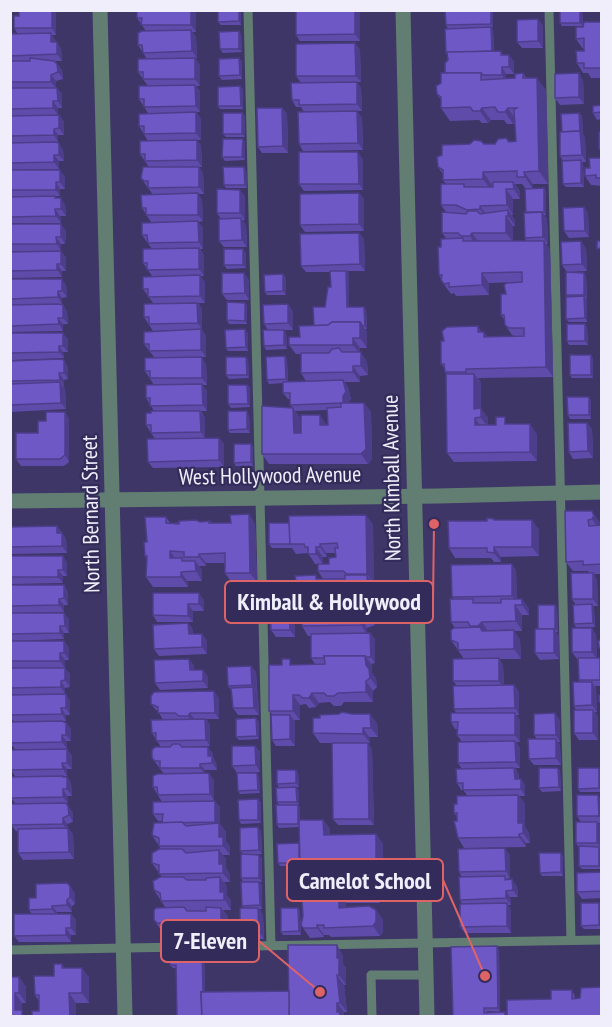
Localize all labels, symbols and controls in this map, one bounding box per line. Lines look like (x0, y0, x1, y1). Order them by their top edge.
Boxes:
street label: North Kimball Avenue (376, 394, 406, 562)
street label: North Bernard Street (75, 435, 105, 593)
street label: West Hollywood Avenue (179, 459, 361, 491)
callout: Kimball & Hollywood (225, 581, 433, 623)
text: Kimball & Hollywood (237, 586, 421, 617)
callout: Camelot School (287, 859, 443, 901)
text: Camelot School (299, 865, 431, 896)
callout: 7-Eleven (161, 920, 259, 962)
text: 7-Eleven (173, 925, 247, 956)

